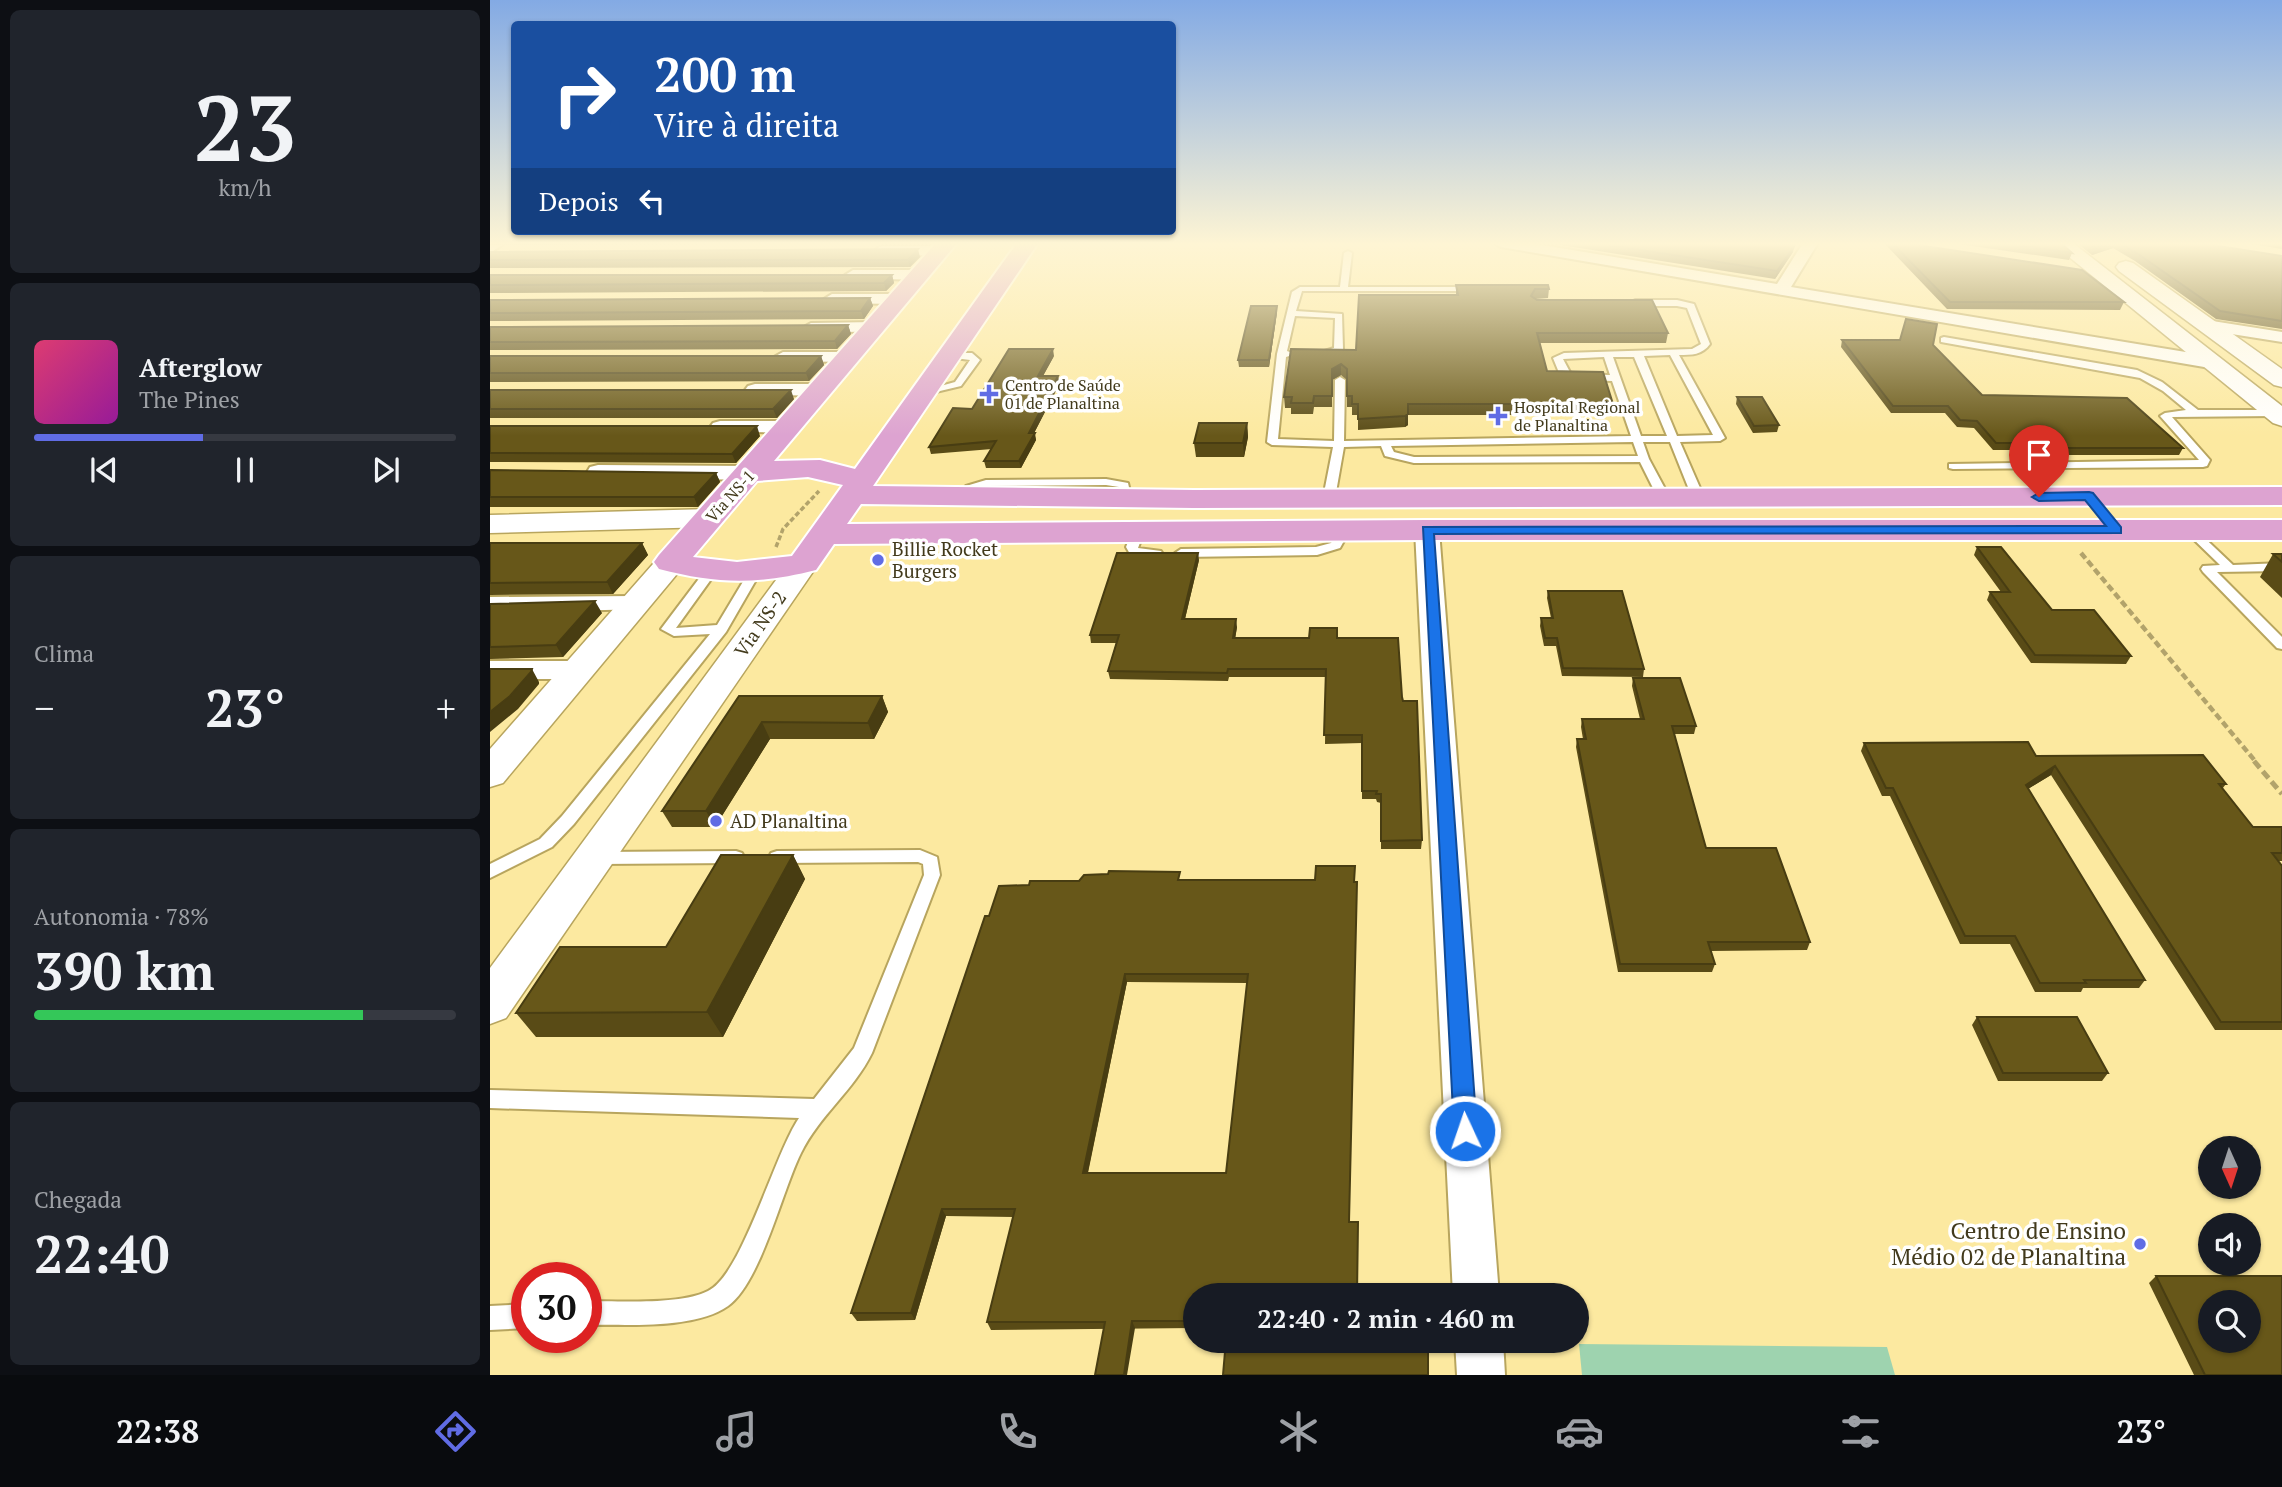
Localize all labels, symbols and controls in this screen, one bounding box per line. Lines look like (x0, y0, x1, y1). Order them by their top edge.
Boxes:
text: 200 m (654, 41, 796, 106)
icon: right (539, 49, 630, 140)
text: 23 (194, 66, 296, 187)
text: Vire à direita (654, 104, 839, 146)
text: km/h (218, 172, 272, 203)
icon: left (633, 182, 671, 220)
text: Depois (539, 184, 619, 218)
text: Afterglow (139, 350, 262, 384)
place label: Centro de Saúde 01 de Planaltina (1005, 374, 1121, 414)
text: The Pines (139, 384, 240, 415)
marker: Centro de Saúde 01 de Planaltina (979, 384, 999, 404)
place label: Hospital Regional de Planaltina (1514, 396, 1641, 436)
marker: Hospital Regional de Planaltina (1488, 406, 1508, 426)
pin (2009, 425, 2069, 497)
icon: arrive (2020, 436, 2058, 474)
icon: previous (85, 451, 123, 489)
icon: pause (226, 451, 264, 489)
icon: next (367, 451, 405, 489)
street label: Via NS-1 (701, 465, 759, 527)
place label: Billie Rocket Burgers (892, 536, 998, 583)
marker: Billie Rocket Burgers (870, 552, 886, 568)
street label: Via NS-2 (728, 586, 791, 662)
text: Clima (34, 638, 94, 669)
text: 23° (205, 673, 285, 742)
text: − (34, 683, 54, 733)
text: + (436, 683, 456, 733)
place label: AD Planaltina (730, 808, 848, 833)
marker: AD Planaltina (708, 813, 724, 829)
text: Autonomia · 78% (34, 901, 209, 932)
text: 390 km (34, 936, 215, 1005)
position arrow (1428, 1094, 1502, 1168)
north arrow (2198, 1136, 2261, 1199)
map controls (2198, 1136, 2261, 1353)
text: Chegada (34, 1184, 122, 1215)
button: sound (2198, 1213, 2261, 1276)
place label: Centro de Ensino Médio 02 de Planaltina (1891, 1215, 2126, 1272)
text: 22:40 (34, 1219, 169, 1288)
marker: Centro de Ensino Médio 02 de Planaltina (2132, 1236, 2148, 1252)
speed limit sign: 30 (511, 1262, 602, 1353)
button: search (2198, 1290, 2261, 1353)
text: 22:40 · 2 min · 460 m (1257, 1301, 1515, 1335)
icon: directions (431, 1407, 480, 1456)
icon: music (712, 1407, 761, 1456)
icon: phone (993, 1407, 1042, 1456)
icon: climate (1274, 1407, 1323, 1456)
icon: car (1555, 1407, 1604, 1456)
icon: filters (1836, 1407, 1885, 1456)
text: 22:38 (116, 1410, 199, 1452)
text: 23° (2117, 1410, 2166, 1452)

